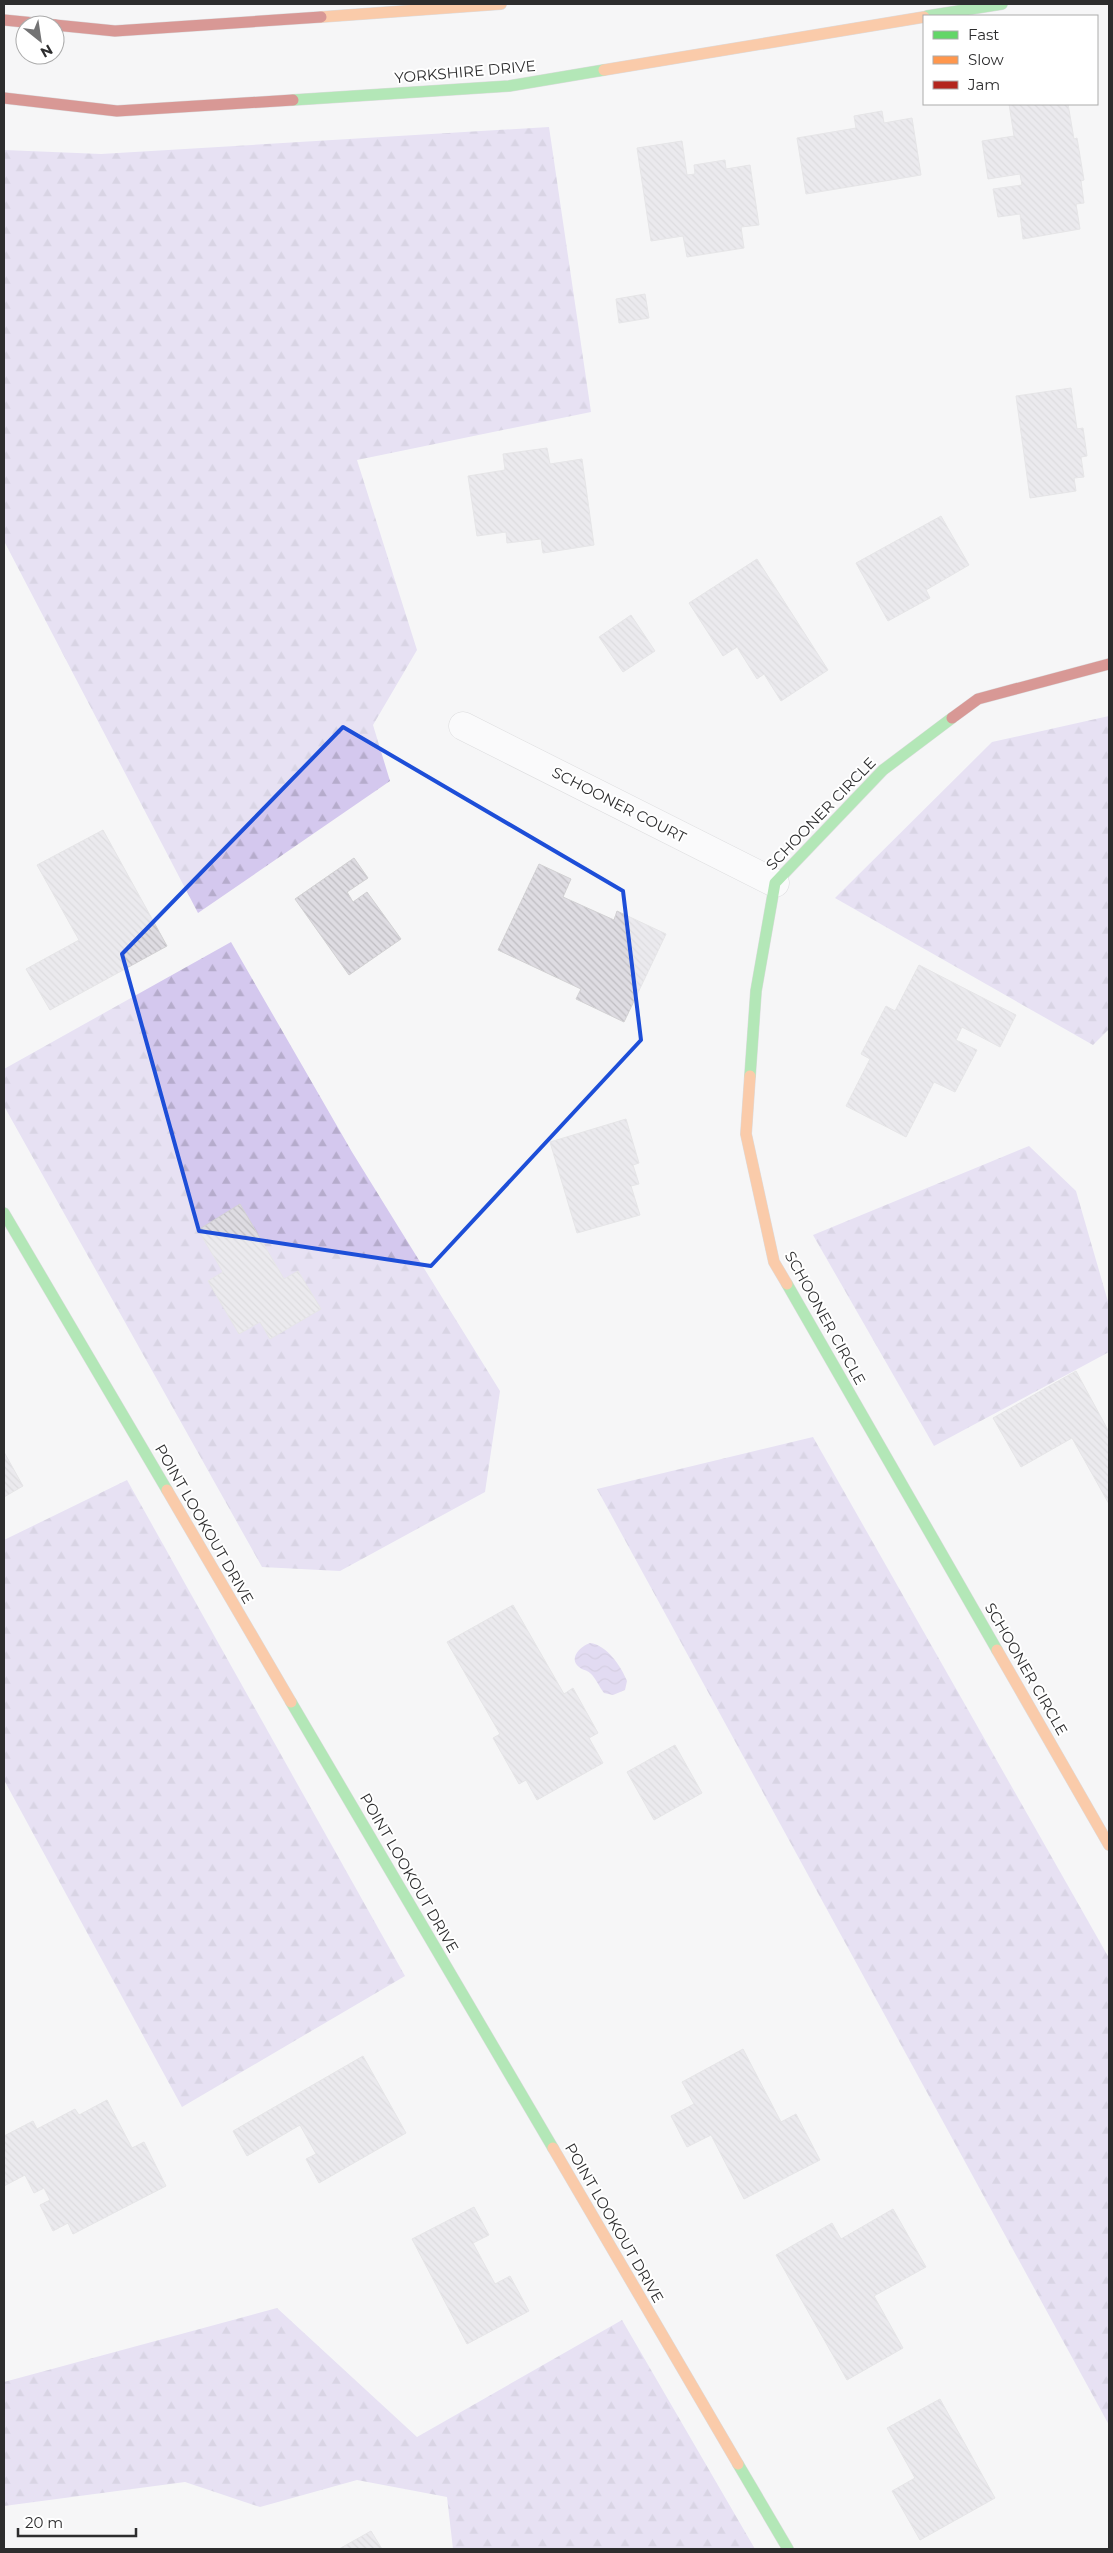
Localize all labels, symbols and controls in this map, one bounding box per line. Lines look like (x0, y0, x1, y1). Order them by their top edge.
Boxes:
north arrow (15, 15, 65, 65)
legend (923, 15, 1098, 105)
text: Fast (968, 25, 999, 44)
text: N (37, 41, 56, 62)
text: Slow (968, 50, 1004, 69)
street label: YORKSHIRE DRIVE (394, 56, 536, 87)
text: Jam (967, 75, 1000, 94)
street label: SCHOONER CIRCLE (762, 753, 879, 874)
street label: SCHOONER COURT (549, 762, 690, 847)
street label: SCHOONER CIRCLE (781, 1248, 870, 1388)
street label: POINT LOOKOUT DRIVE (151, 1441, 258, 1607)
street label: SCHOONER CIRCLE (981, 1599, 1072, 1738)
street label: POINT LOOKOUT DRIVE (356, 1790, 463, 1956)
street label: POINT LOOKOUT DRIVE (561, 2140, 668, 2306)
scale bar (18, 2506, 135, 2538)
text: 20 m (25, 2513, 63, 2532)

